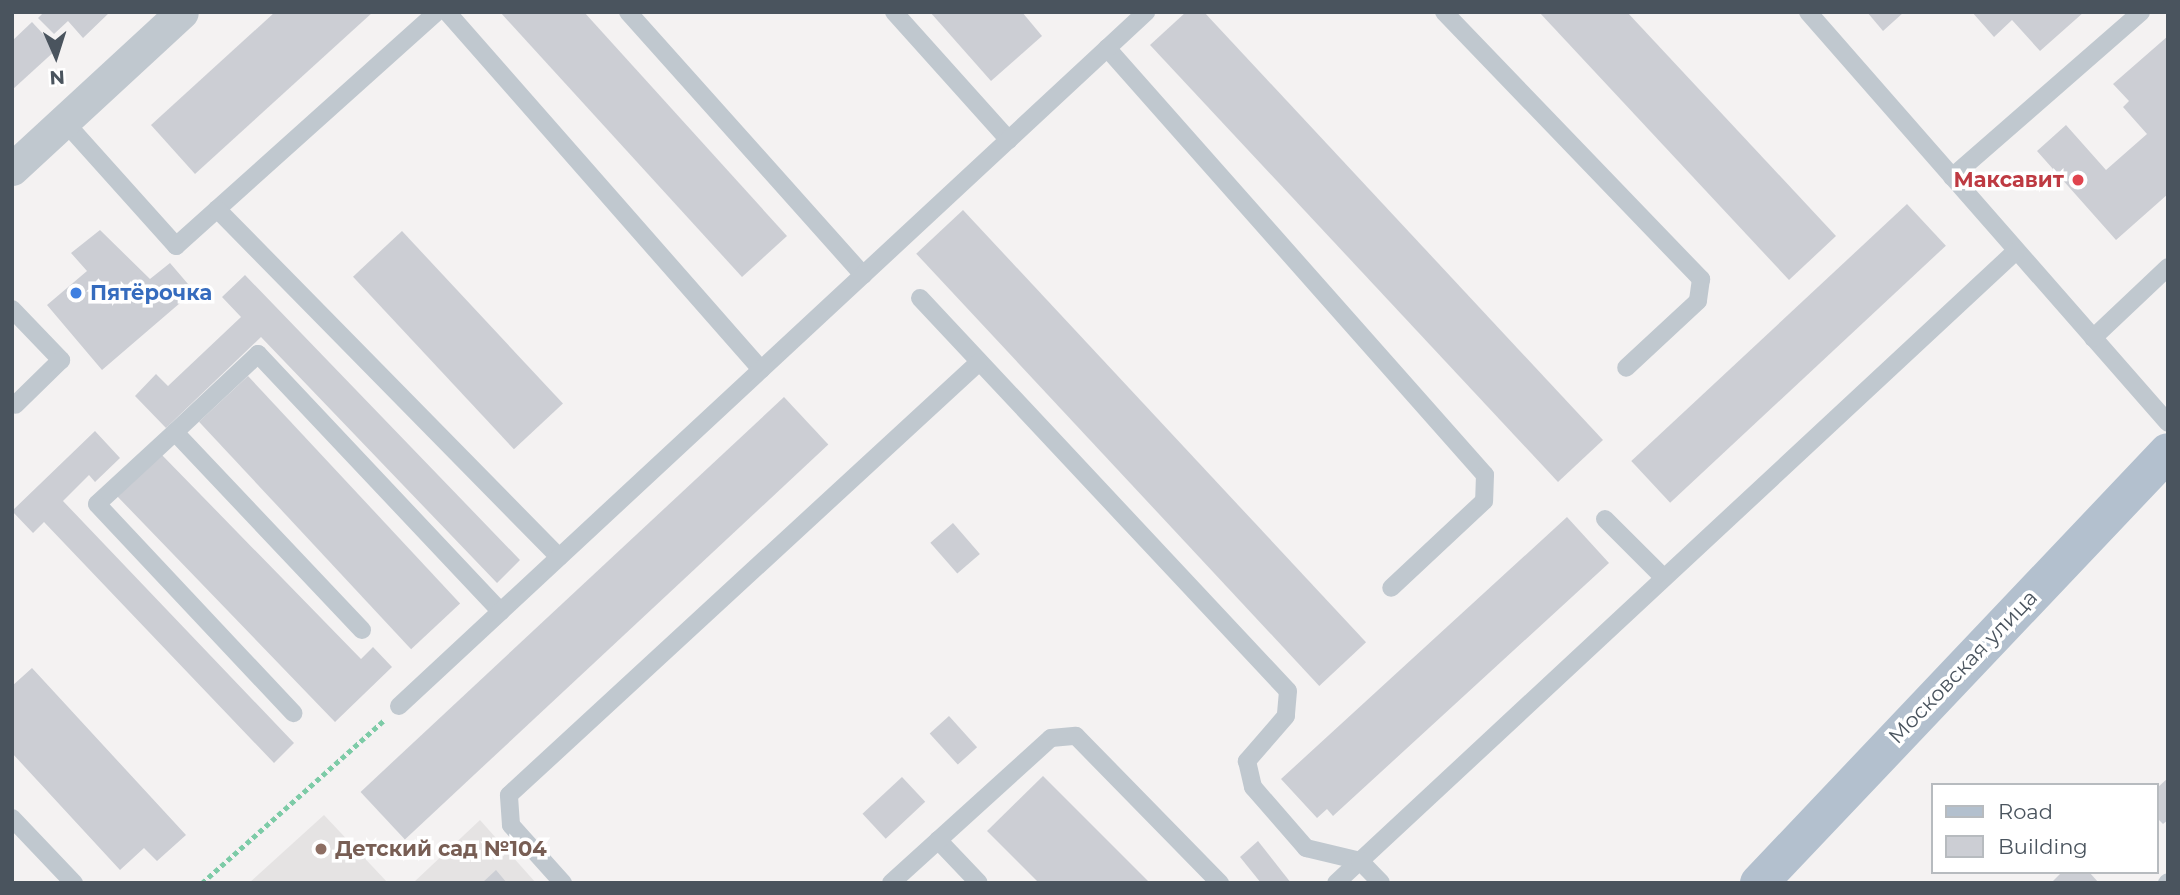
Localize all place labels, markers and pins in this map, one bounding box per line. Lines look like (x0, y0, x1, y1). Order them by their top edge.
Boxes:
place label: Максавит (1954, 167, 2064, 193)
marker: Максавит (2070, 172, 2086, 188)
place label: Пятёрочка (90, 280, 212, 306)
marker: Пятёрочка (68, 285, 84, 301)
place label: Детский сад №104 (335, 836, 547, 862)
marker: Детский сад №104 (313, 841, 329, 857)

